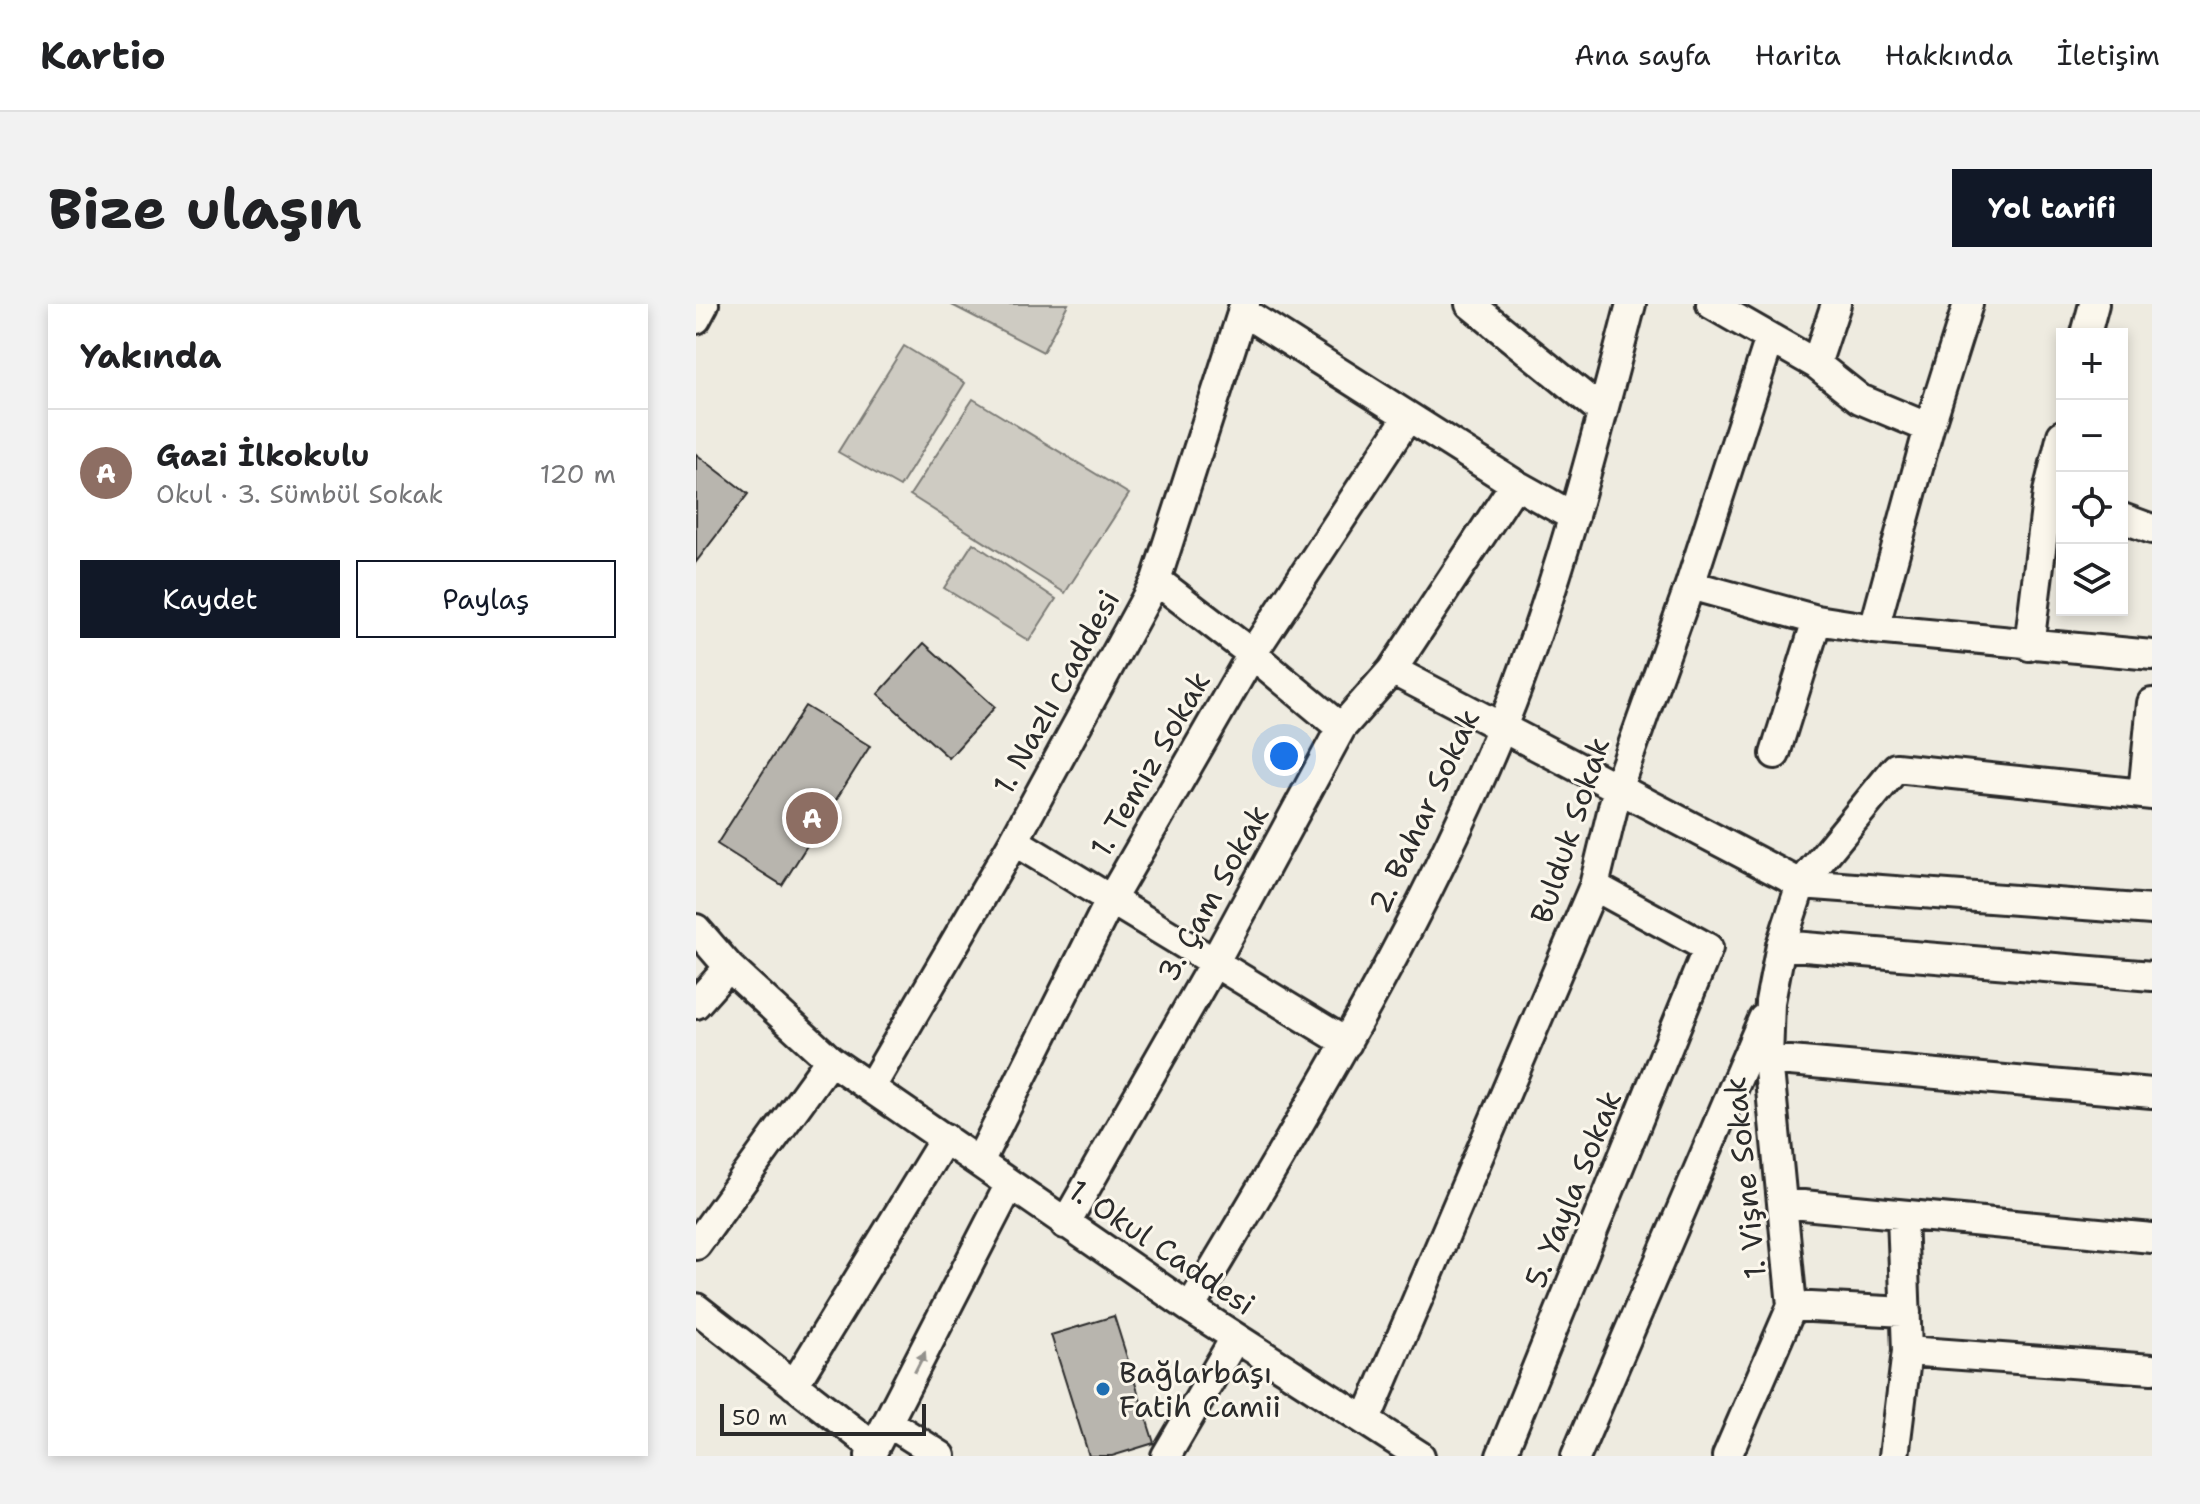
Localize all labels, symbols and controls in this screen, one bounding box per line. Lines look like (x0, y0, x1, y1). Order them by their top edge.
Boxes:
text: Kartio (40, 30, 166, 81)
text: Ana sayfa (1574, 36, 1711, 74)
text: Harita (1755, 36, 1841, 74)
text: Hakkında (1885, 36, 2013, 74)
text: İletişim (2057, 36, 2160, 74)
button: Yol tarifi (1952, 169, 2152, 247)
text: Bize ulaşın (48, 171, 362, 246)
map controls (2056, 328, 2128, 616)
button: + (2056, 328, 2128, 400)
text: Yakında (80, 333, 222, 379)
button: − (2056, 400, 2128, 472)
text: Gazi İlkokulu (156, 435, 369, 476)
text: A (96, 456, 116, 491)
text: 120 m (540, 456, 616, 491)
button: locate (2056, 472, 2128, 544)
text: Okul · 3. Sümbül Sokak (156, 476, 443, 511)
button: layers (2056, 544, 2128, 616)
button: Kaydet (80, 560, 340, 638)
button: Paylaş (356, 560, 616, 638)
street label: 1. Nazlı Caddesi (983, 582, 1129, 802)
street label: 1. Temiz Sokak (1080, 664, 1220, 864)
street label: 2. Bahar Sokak (1359, 702, 1489, 920)
street label: Bulduk Sokak (1521, 732, 1619, 928)
your location (1264, 736, 1304, 776)
pin: A (786, 788, 838, 848)
street label: 3. Çam Sokak (1147, 797, 1279, 989)
street label: 1. Vişne Sokak (1714, 1075, 1776, 1281)
street label: 5. Yayla Sokak (1515, 1084, 1631, 1294)
street label: 1. Okul Caddesi (1061, 1169, 1263, 1325)
one-way arrow (913, 1351, 926, 1374)
place label: Bağlarbaşı Fatih Camii (1119, 1352, 1281, 1427)
marker: Bağlarbaşı Fatih Camii (1094, 1380, 1112, 1398)
scale bar (720, 1400, 926, 1436)
text: 50 m (732, 1403, 787, 1432)

